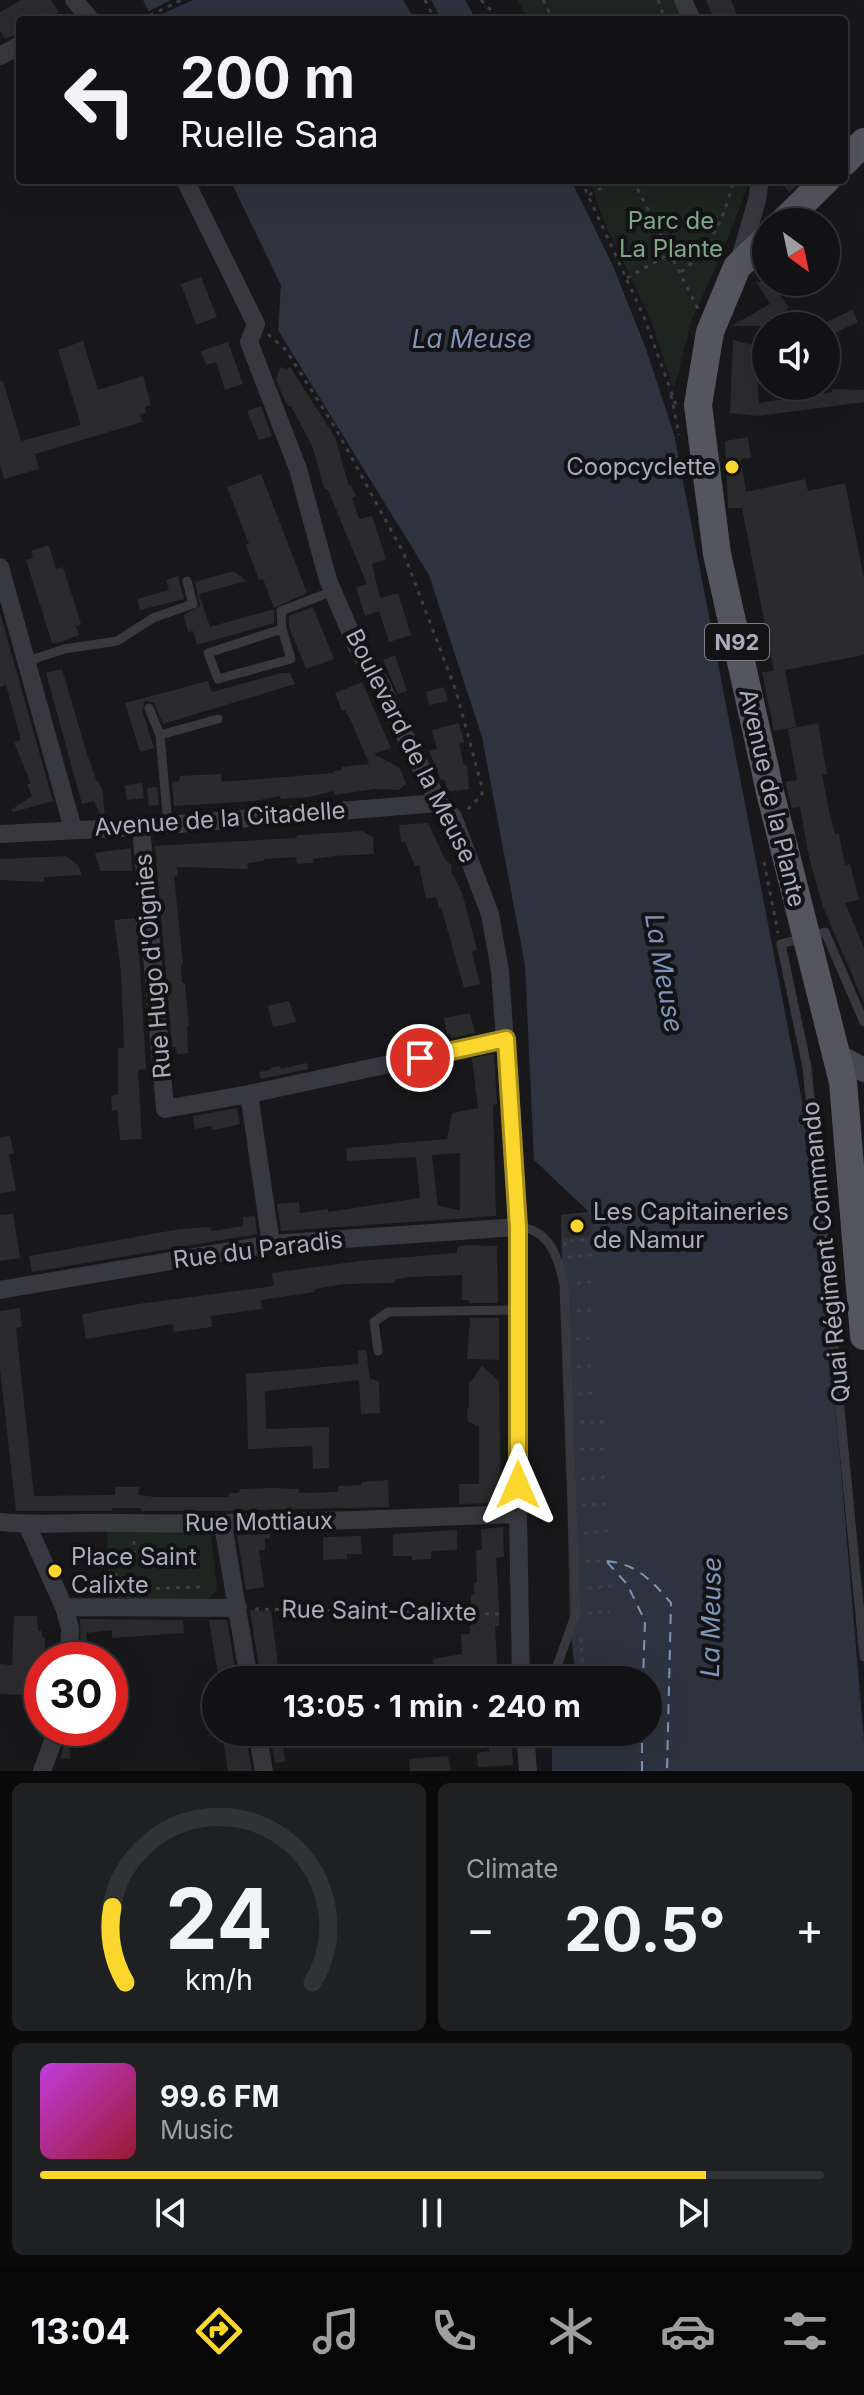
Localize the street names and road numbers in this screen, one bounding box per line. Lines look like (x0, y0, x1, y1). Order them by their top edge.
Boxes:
street label: Boulevard de la Meuse (340, 624, 483, 868)
road number: N92 (705, 624, 769, 660)
street label: Avenue de la Plante (733, 686, 812, 910)
street label: Avenue de la Citadelle (93, 795, 346, 842)
street label: Rue Hugo d'Oignies (128, 852, 177, 1080)
street label: Quai Régiment Commando (795, 1100, 856, 1404)
street label: Rue du Paradis (172, 1225, 344, 1274)
street label: Rue Mottiaux (185, 1506, 333, 1537)
street label: Rue Saint-Calixte (281, 1594, 477, 1627)

